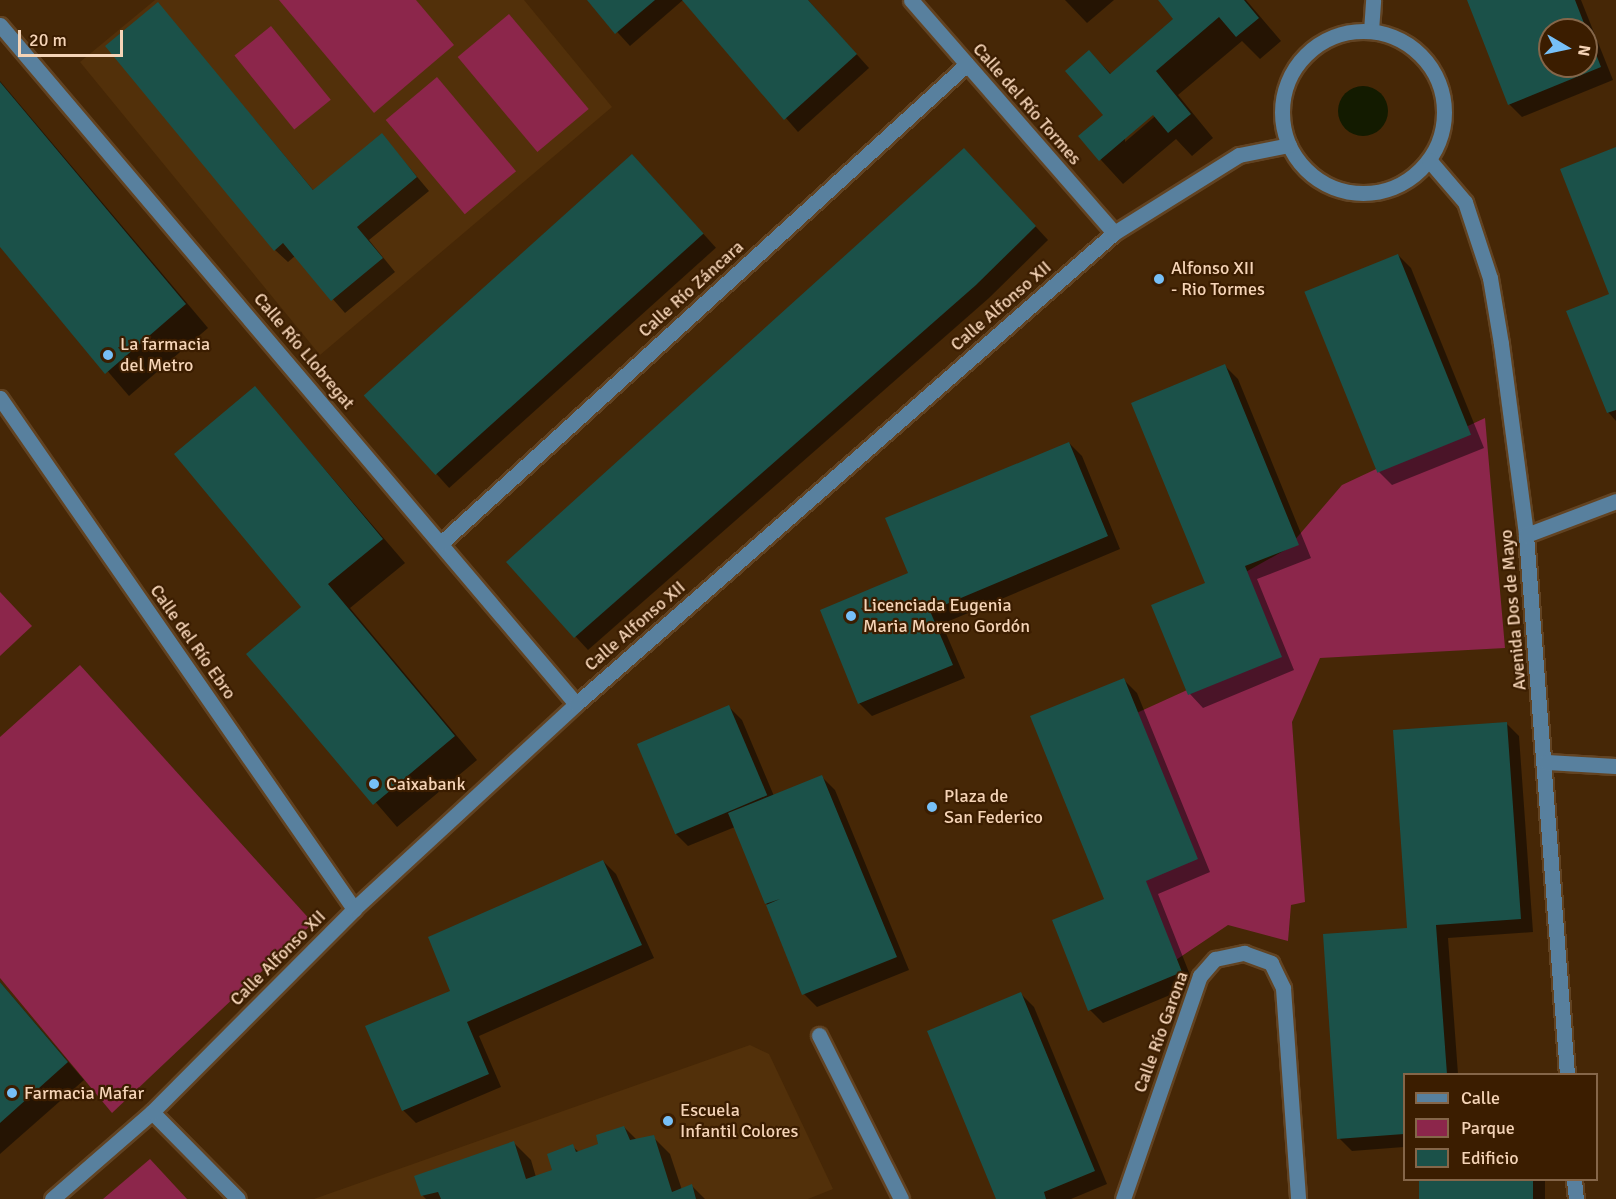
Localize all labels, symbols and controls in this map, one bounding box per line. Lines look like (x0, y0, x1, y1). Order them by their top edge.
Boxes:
scale bar (21, 18, 126, 56)
north arrow (1538, 18, 1598, 78)
text: 20 m (29, 29, 67, 51)
street label: Calle del Río Tormes (968, 39, 1086, 169)
text: N (1573, 43, 1595, 58)
street label: Calle Río Záncara (634, 236, 748, 342)
street label: Calle Alfonso XII (946, 256, 1056, 356)
place label: Alfonso XII - Rio Tormes (1171, 258, 1265, 300)
marker: Alfonso XII - Rio Tormes (1152, 272, 1166, 286)
street label: Calle Río Llobregat (249, 288, 359, 414)
place label: La farmacia del Metro (120, 334, 210, 376)
marker: La farmacia del Metro (101, 348, 115, 362)
street label: Avenida Dos de Mayo (1495, 529, 1531, 691)
street label: Calle Alfonso XII (580, 576, 690, 676)
street label: Calle del Río Ebro (145, 580, 241, 704)
place label: Licenciada Eugenia Maria Moreno Gordón (863, 595, 1030, 638)
marker: Licenciada Eugenia Maria Moreno Gordón (844, 609, 858, 623)
place label: Caixabank (386, 773, 465, 795)
marker: Caixabank (367, 777, 381, 791)
place label: Plaza de San Federico (944, 786, 1043, 828)
marker: Plaza de San Federico (925, 800, 939, 814)
street label: Calle Alfonso XII (226, 906, 330, 1010)
street label: Calle Río Garona (1129, 968, 1193, 1096)
legend (1403, 1073, 1598, 1181)
place label: Farmacia Mafar (24, 1082, 144, 1104)
marker: Farmacia Mafar (5, 1086, 19, 1100)
text: Calle (1461, 1087, 1500, 1109)
place label: Escuela Infantil Colores (680, 1100, 798, 1142)
marker: Escuela Infantil Colores (661, 1114, 675, 1128)
text: Parque (1461, 1117, 1515, 1139)
text: Edificio (1461, 1147, 1519, 1169)

